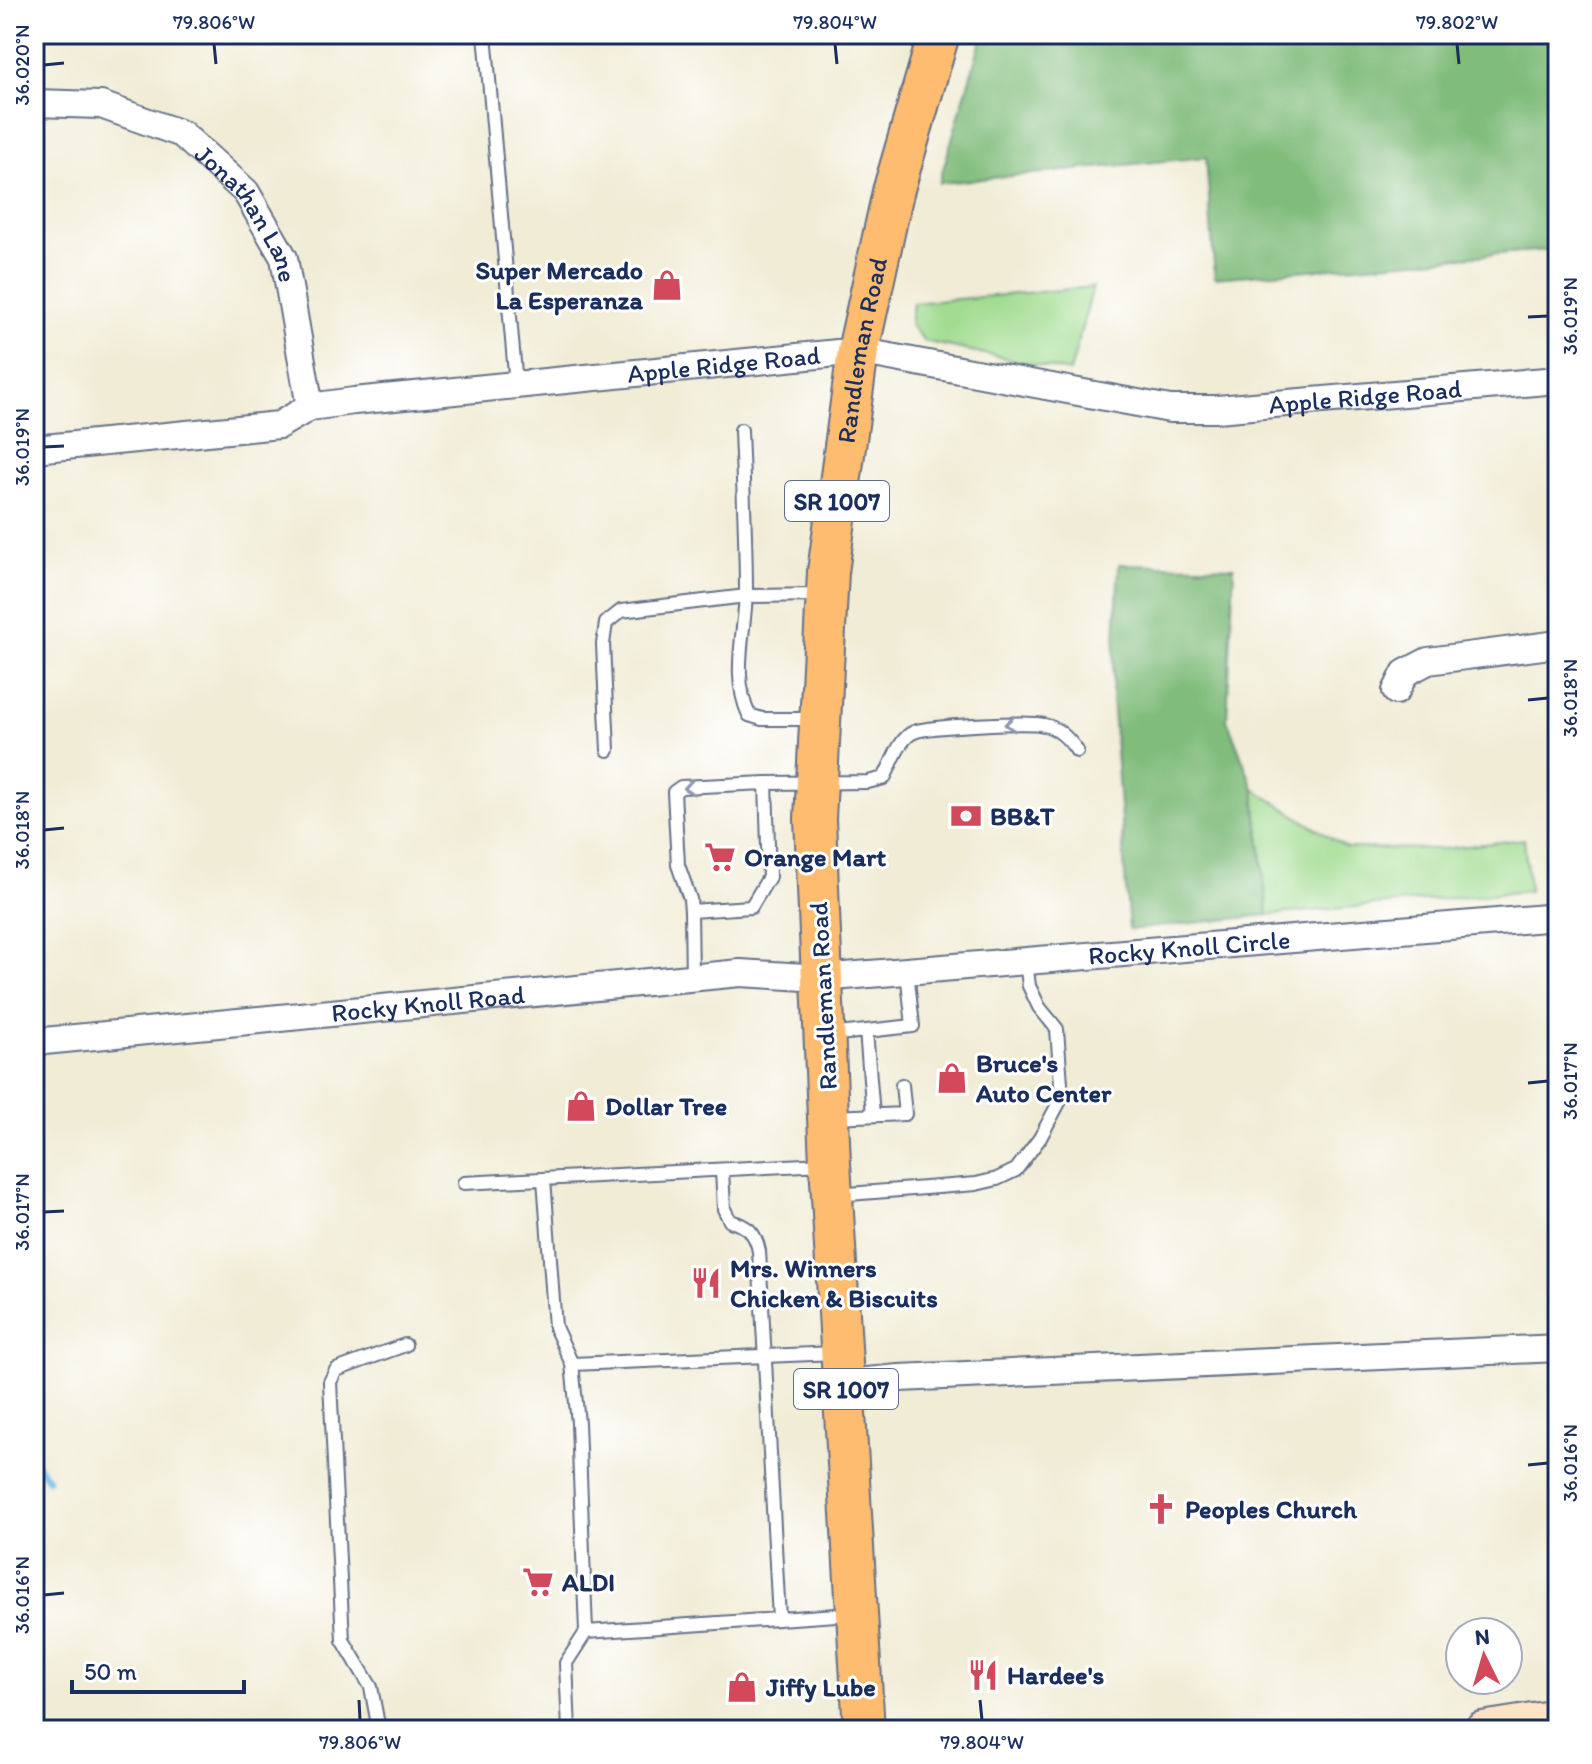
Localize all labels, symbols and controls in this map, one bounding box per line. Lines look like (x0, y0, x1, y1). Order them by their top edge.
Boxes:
text: 79.806°W (173, 10, 255, 34)
text: 79.804°W (793, 10, 877, 34)
text: 79.802°W (1416, 10, 1498, 34)
text: 36.020°N (10, 25, 34, 105)
street label: Jonathan Lane (188, 138, 304, 285)
place label: Super Mercado La Esperanza (476, 254, 643, 316)
street label: Randleman Road (830, 254, 894, 445)
shop icon: Super Mercado La Esperanza (650, 268, 684, 302)
text: 36.019°N (1558, 277, 1582, 355)
street label: Apple Ridge Road (626, 339, 822, 390)
street label: Apple Ridge Road (1267, 372, 1463, 421)
text: 36.019°N (10, 408, 34, 486)
road number: SR 1007 (785, 481, 889, 521)
text: 36.018°N (1558, 659, 1582, 737)
one-way arrow (1003, 715, 1016, 732)
one-way arrow (683, 779, 696, 796)
text: 36.018°N (10, 791, 34, 869)
bank icon: BB&T (949, 799, 983, 833)
place label: BB&T (990, 800, 1055, 832)
supermarket icon: Orange Mart (703, 840, 737, 874)
place label: Orange Mart (744, 841, 886, 873)
street label: Randleman Road (802, 901, 844, 1091)
street label: Rocky Knoll Circle (1087, 923, 1292, 972)
street label: Rocky Knoll Road (330, 978, 527, 1029)
text: 36.017°N (1558, 1042, 1582, 1120)
place label: Bruce's Auto Center (975, 1047, 1112, 1109)
shop icon: Bruce's Auto Center (935, 1061, 969, 1095)
shop icon: Dollar Tree (564, 1089, 598, 1123)
place label: Dollar Tree (605, 1090, 727, 1122)
text: 36.017°N (10, 1173, 34, 1251)
place label: Mrs. Winners Chicken & Biscuits (730, 1252, 938, 1314)
restaurant icon: Mrs. Winners Chicken & Biscuits (689, 1266, 723, 1300)
road number: SR 1007 (794, 1369, 898, 1409)
text: 36.016°N (1558, 1424, 1582, 1502)
church icon: Peoples Church (1144, 1492, 1178, 1526)
place label: Peoples Church (1185, 1493, 1358, 1525)
text: 36.016°N (10, 1556, 34, 1634)
supermarket icon: ALDI (521, 1565, 555, 1599)
place label: ALDI (561, 1566, 615, 1598)
north arrow (1444, 1616, 1524, 1696)
text: N (1474, 1622, 1491, 1651)
scale bar (72, 1644, 244, 1694)
text: 50 m (84, 1657, 137, 1686)
restaurant icon: Hardee's (966, 1658, 1000, 1692)
place label: Hardee's (1007, 1659, 1105, 1691)
shop icon: Jiffy Lube (725, 1670, 759, 1704)
place label: Jiffy Lube (765, 1671, 876, 1703)
text: 79.806°W (319, 1730, 401, 1754)
text: 79.804°W (940, 1730, 1024, 1754)

